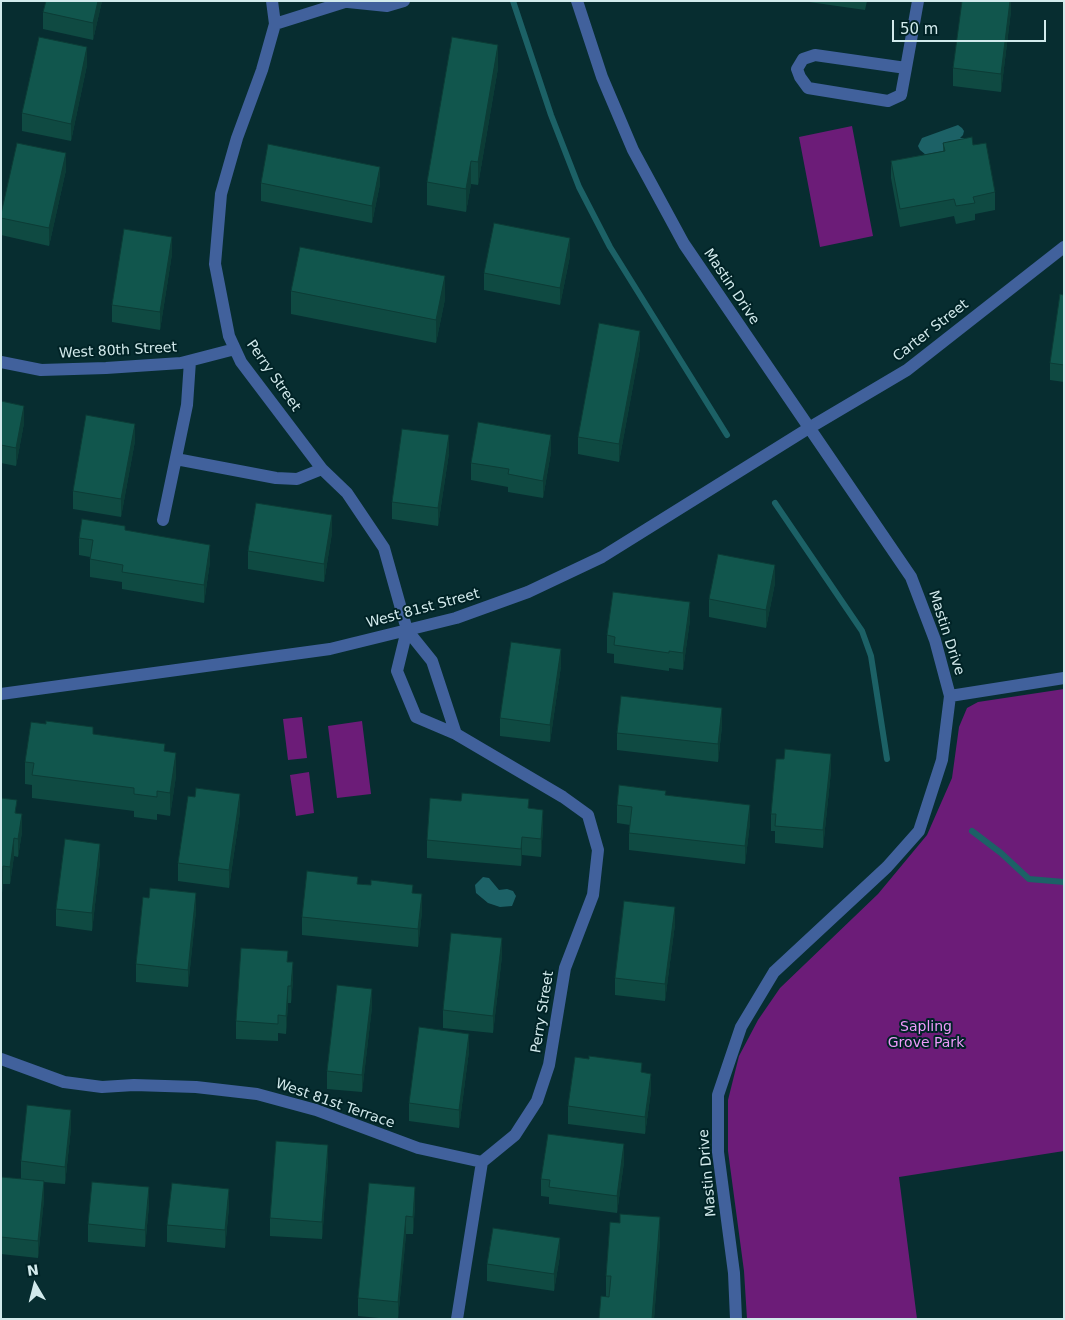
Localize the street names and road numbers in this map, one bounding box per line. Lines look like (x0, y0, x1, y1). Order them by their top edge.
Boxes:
street label: Mastin Drive (699, 246, 763, 328)
street label: Carter Street (890, 296, 972, 366)
street label: Perry Street (242, 337, 304, 415)
street label: West 80th Street (59, 340, 177, 362)
street label: West 81st Street (365, 586, 481, 632)
street label: Mastin Drive (924, 589, 968, 677)
street label: Perry Street (528, 970, 558, 1054)
street label: West 81st Terrace (273, 1076, 397, 1132)
street label: Mastin Drive (696, 1128, 720, 1218)

